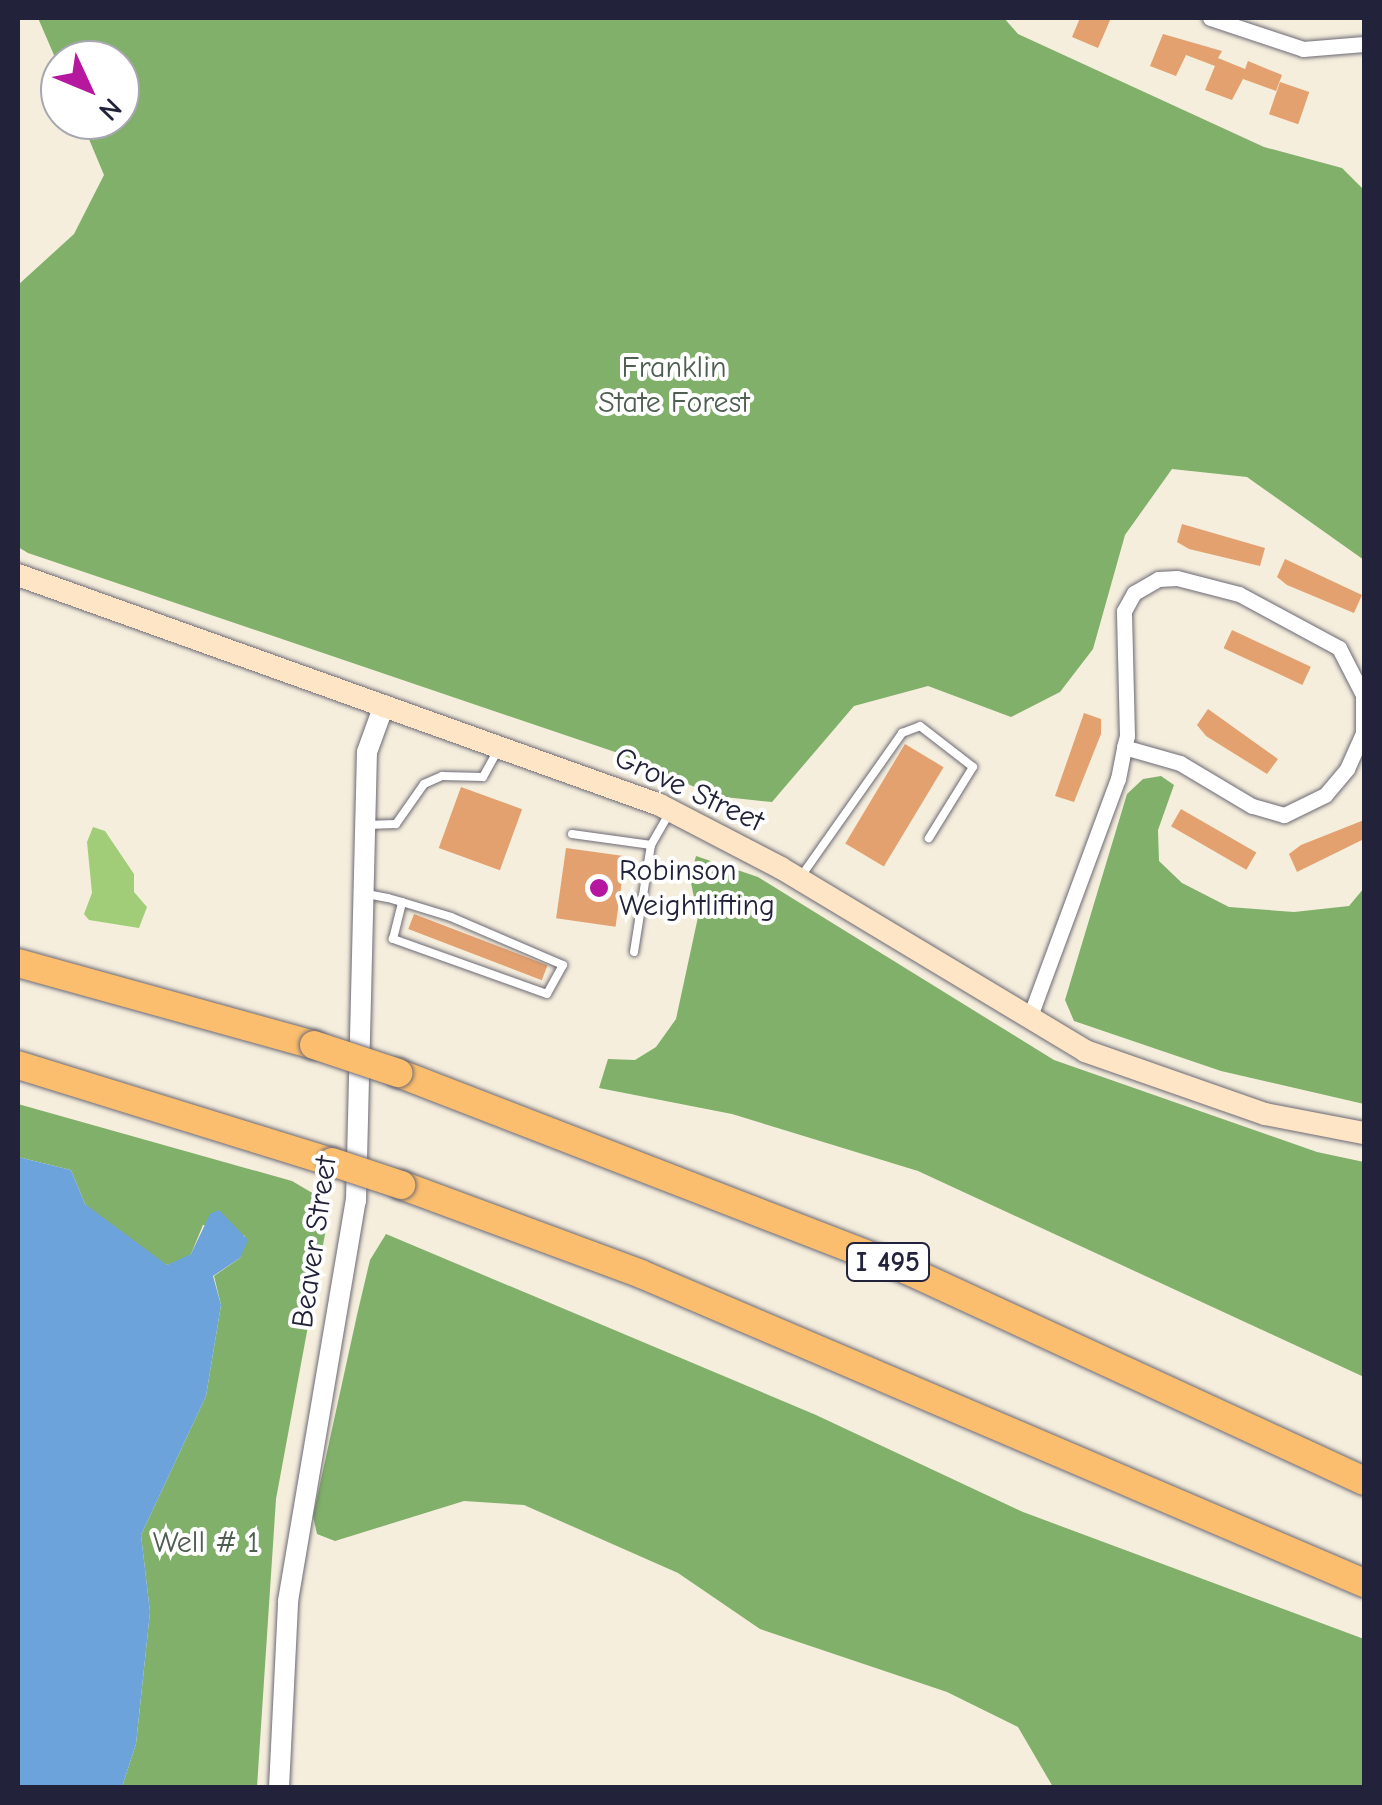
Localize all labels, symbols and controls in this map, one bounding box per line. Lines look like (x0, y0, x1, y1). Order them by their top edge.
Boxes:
north arrow (40, 40, 140, 140)
text: N (92, 92, 128, 127)
park label: Franklin State Forest (598, 350, 750, 420)
street label: Grove Street (609, 740, 769, 840)
place label: Robinson Weightlifting (619, 853, 775, 924)
marker: Robinson Weightlifting (588, 877, 610, 899)
street label: Beaver Street (285, 1154, 345, 1330)
road number: I 495 (846, 1239, 930, 1285)
park label: Well # 1 (153, 1525, 259, 1561)

